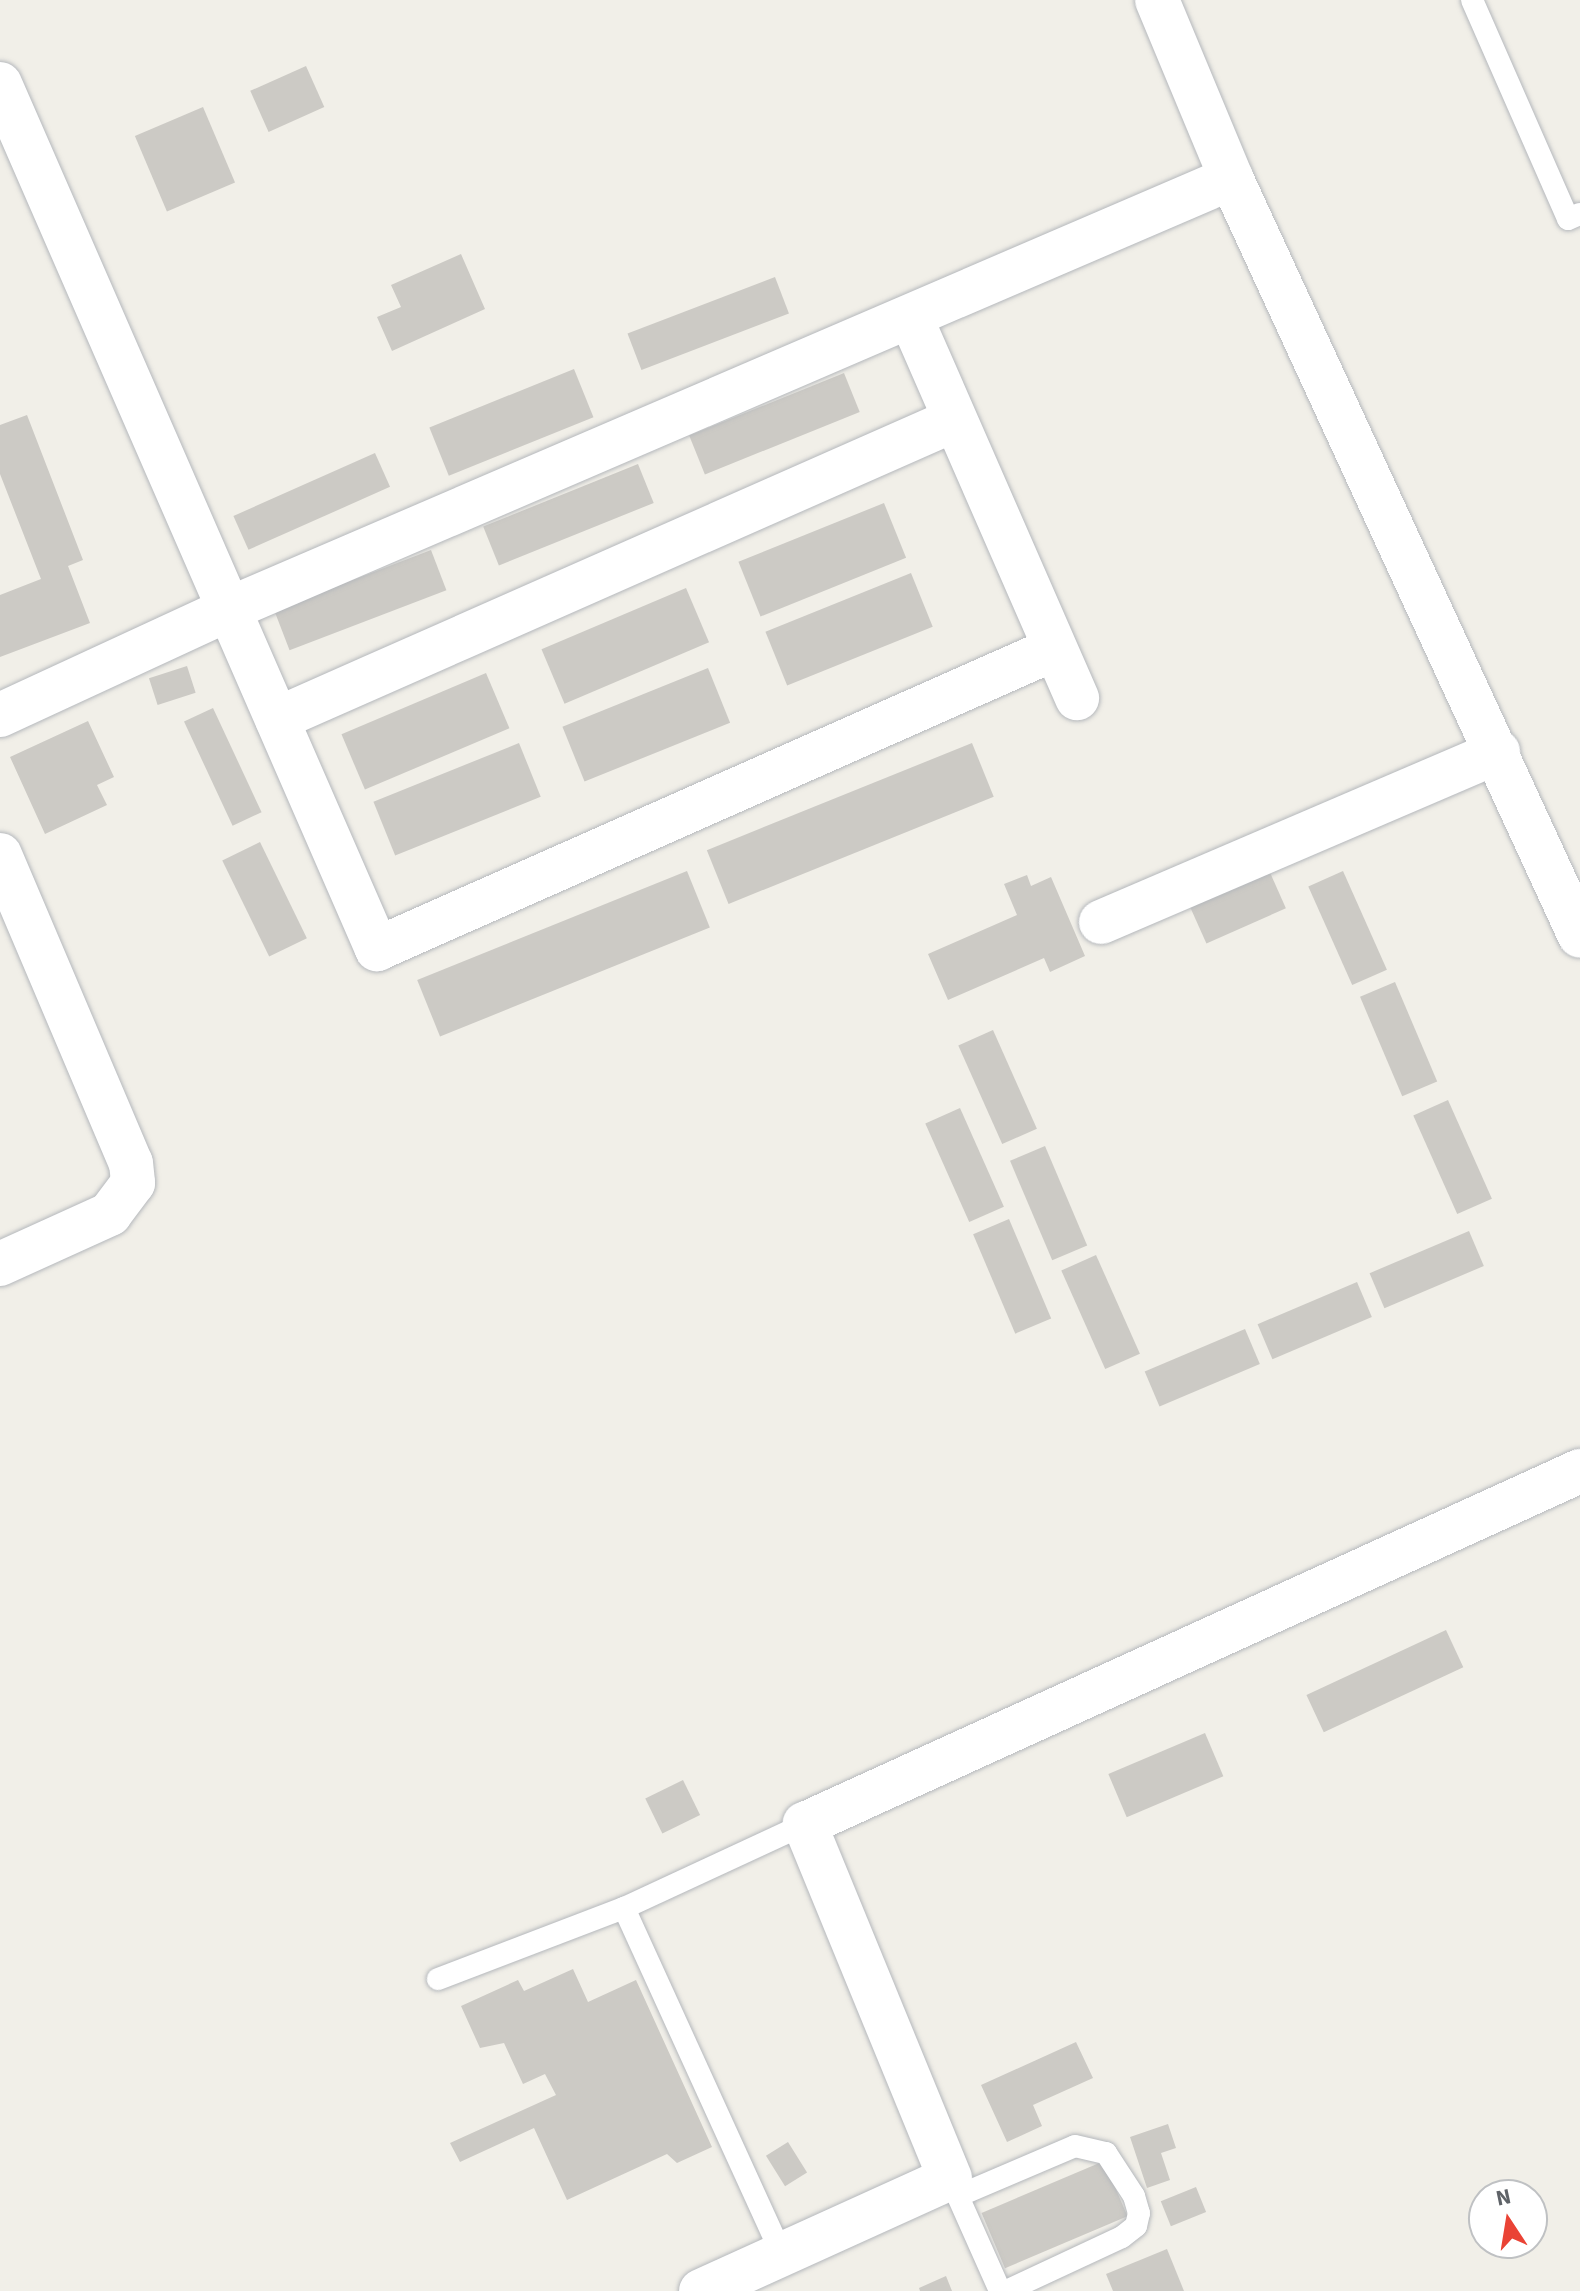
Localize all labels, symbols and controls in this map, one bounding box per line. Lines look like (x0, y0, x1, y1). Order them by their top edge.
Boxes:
north arrow (1468, 2179, 1548, 2259)
text: N (1493, 2180, 1514, 2215)

